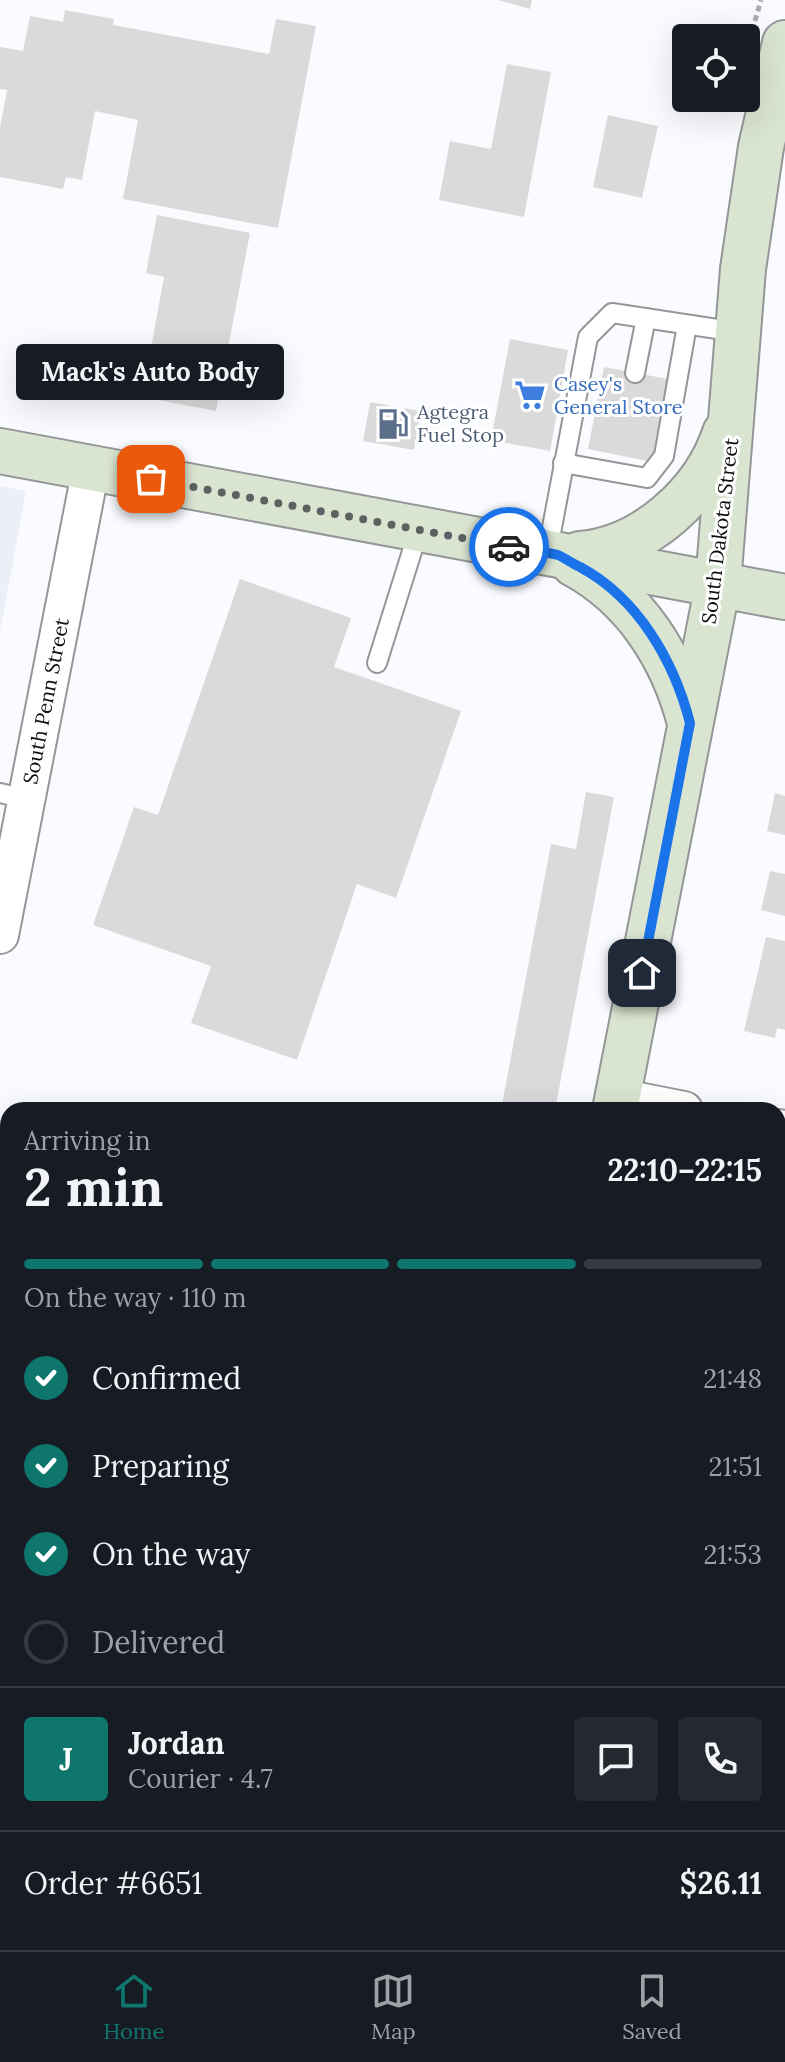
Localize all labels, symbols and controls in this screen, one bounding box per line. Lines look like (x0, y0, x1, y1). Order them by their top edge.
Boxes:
map controls (672, 24, 760, 112)
button: locate (672, 24, 760, 112)
callout: Mack's Auto Body (17, 343, 285, 399)
text: Mack's Auto Body (41, 355, 259, 388)
place label: Casey's General Store (554, 371, 683, 419)
supermarket icon: Casey's General Store (513, 378, 547, 412)
place label: Agtegra Fuel Stop (416, 399, 504, 447)
fuel station icon: Agtegra Fuel Stop (376, 407, 410, 441)
street label: South Dakota Street (696, 436, 743, 625)
pin (117, 445, 185, 513)
icon: bag (129, 457, 173, 501)
courier (469, 507, 549, 587)
icon: car (487, 525, 531, 569)
street label: South Penn Street (17, 615, 74, 786)
pin (608, 939, 676, 1007)
icon: home (620, 951, 664, 995)
text: Arriving in (24, 1124, 151, 1157)
text: 22:10–22:15 (607, 1151, 762, 1189)
text: 2 min (24, 1154, 163, 1220)
text: On the way · 110 m (24, 1281, 247, 1314)
icon: check (24, 1356, 68, 1400)
text: Confirmed (92, 1359, 241, 1397)
text: 21:48 (703, 1362, 762, 1395)
icon: check (24, 1444, 68, 1488)
text: Preparing (92, 1447, 229, 1485)
text: 21:51 (708, 1450, 762, 1483)
icon: check (24, 1532, 68, 1576)
text: On the way (92, 1535, 250, 1573)
text: 21:53 (703, 1538, 762, 1571)
text: Delivered (92, 1623, 225, 1661)
button: chat (574, 1717, 658, 1801)
button: phone (678, 1717, 762, 1801)
text: Jordan (128, 1724, 225, 1762)
text: J (59, 1740, 73, 1778)
text: Courier · 4.7 (128, 1762, 273, 1795)
text: Order #6651 (24, 1864, 203, 1902)
text: $26.11 (680, 1864, 762, 1902)
tab: Home (103, 1969, 164, 2045)
tab: Map (371, 1969, 416, 2045)
tab: Saved (622, 1969, 682, 2045)

